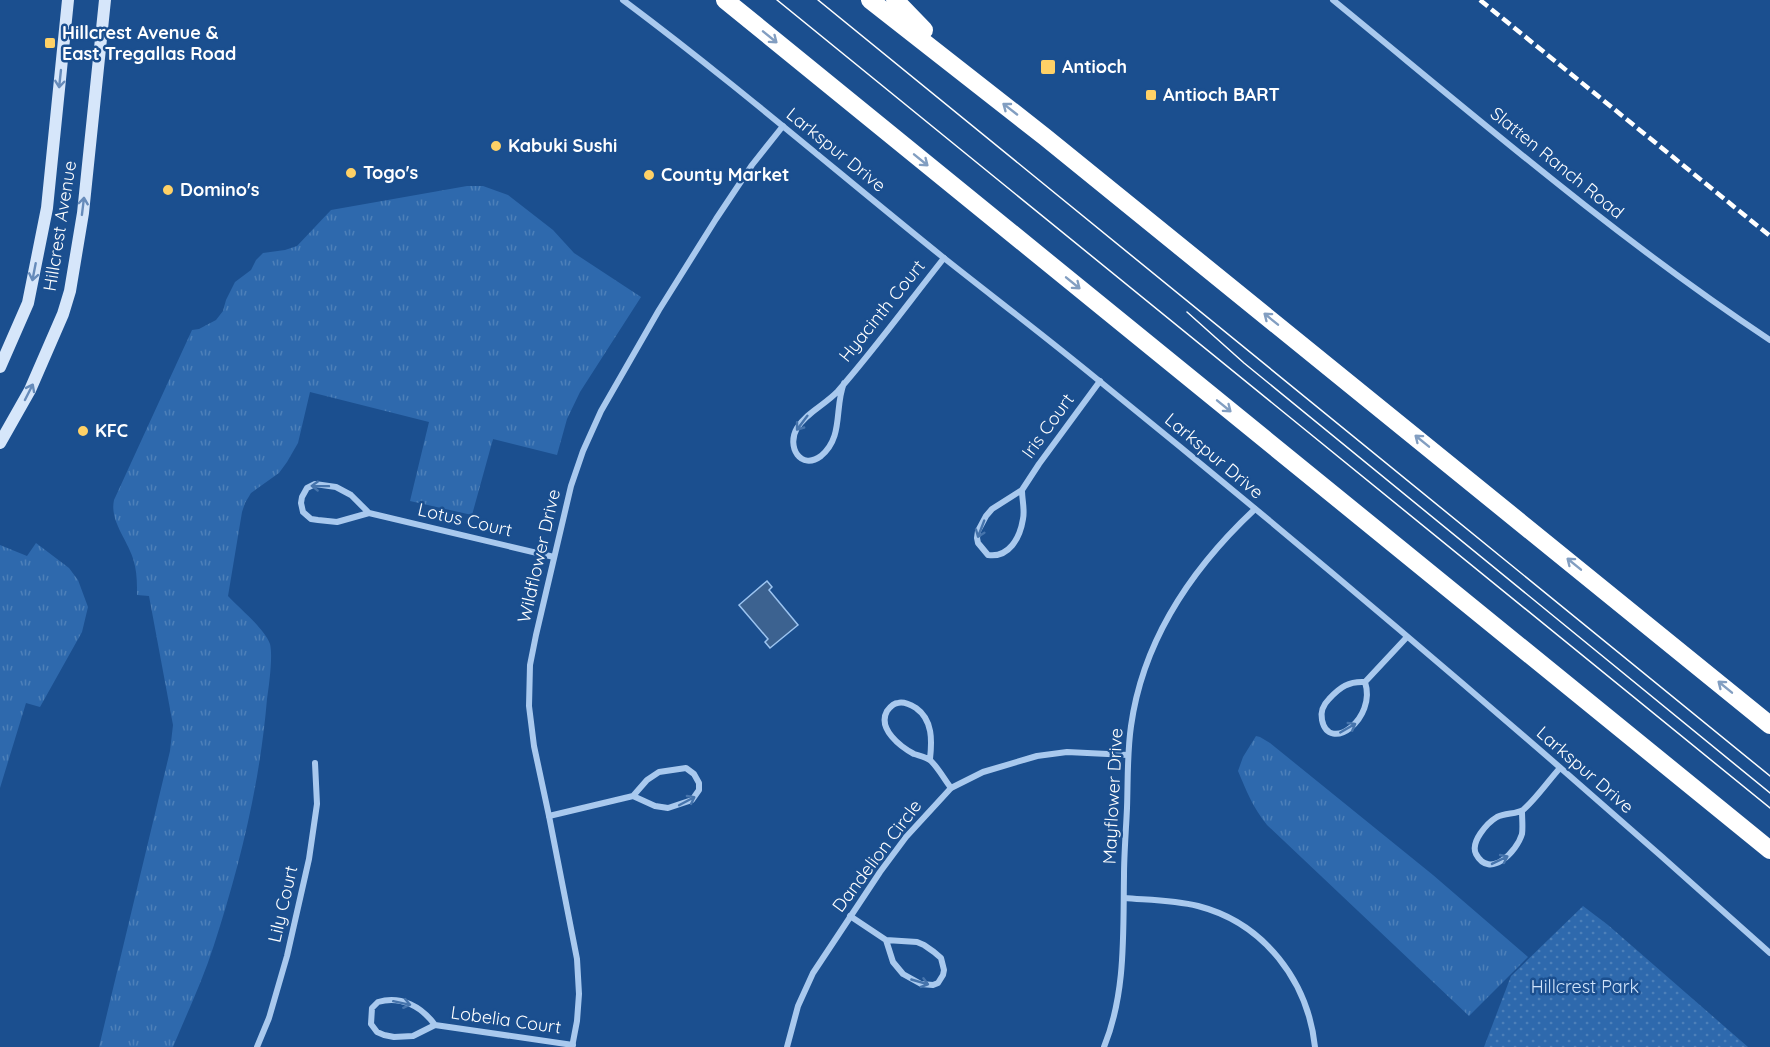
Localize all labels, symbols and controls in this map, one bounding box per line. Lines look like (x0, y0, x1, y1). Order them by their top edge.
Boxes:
place label: Hillcrest Avenue & East Tregallas Road (62, 21, 236, 65)
one-way arrow (762, 30, 778, 43)
marker: Hillcrest Avenue & East Tregallas Road (43, 36, 57, 50)
place label: Antioch (1062, 55, 1127, 78)
marker: Antioch (1039, 58, 1057, 76)
one-way arrow (54, 69, 65, 89)
place label: Antioch BART (1163, 83, 1280, 106)
marker: Antioch BART (1144, 88, 1158, 102)
street label: Larkspur Drive (782, 102, 891, 197)
one-way arrow (1002, 102, 1018, 115)
street label: Slatten Ranch Road (1486, 102, 1629, 224)
place label: Kabuki Sushi (508, 134, 617, 157)
marker: Kabuki Sushi (489, 139, 503, 153)
one-way arrow (913, 153, 929, 166)
street label: Hillcrest Avenue (38, 159, 81, 293)
place label: Togo's (363, 161, 419, 184)
place label: County Market (661, 163, 789, 186)
marker: Togo's (344, 166, 358, 180)
marker: County Market (642, 168, 656, 182)
place label: Domino's (180, 178, 260, 201)
marker: Domino's (161, 183, 175, 197)
one-way arrow (78, 197, 89, 217)
street label: Hyacinth Court (833, 255, 930, 366)
one-way arrow (28, 262, 39, 281)
one-way arrow (1065, 276, 1080, 290)
one-way arrow (1263, 312, 1279, 325)
one-way arrow (23, 384, 35, 401)
street label: Iris Court (1016, 389, 1079, 463)
one-way arrow (1216, 399, 1231, 413)
street label: Larkspur Drive (1160, 408, 1268, 504)
one-way arrow (795, 415, 808, 431)
place label: KFC (95, 419, 128, 442)
marker: KFC (76, 424, 90, 438)
one-way arrow (1414, 435, 1430, 448)
one-way arrow (311, 480, 331, 492)
street label: Wildflower Drive (512, 487, 565, 625)
street label: Lotus Court (416, 498, 514, 542)
one-way arrow (974, 519, 985, 538)
one-way arrow (1567, 557, 1582, 571)
one-way arrow (1717, 681, 1733, 694)
street label: Larkspur Drive (1532, 721, 1639, 818)
one-way arrow (1339, 722, 1356, 734)
street label: Mayflower Drive (1097, 727, 1128, 865)
one-way arrow (678, 794, 696, 806)
street label: Dandelion Circle (827, 795, 926, 917)
one-way arrow (1491, 853, 1509, 865)
street label: Lily Court (262, 863, 303, 945)
park label: Hillcrest Park (1531, 975, 1639, 998)
one-way arrow (910, 977, 929, 989)
one-way arrow (392, 998, 411, 1009)
street label: Lobelia Court (449, 1000, 563, 1039)

